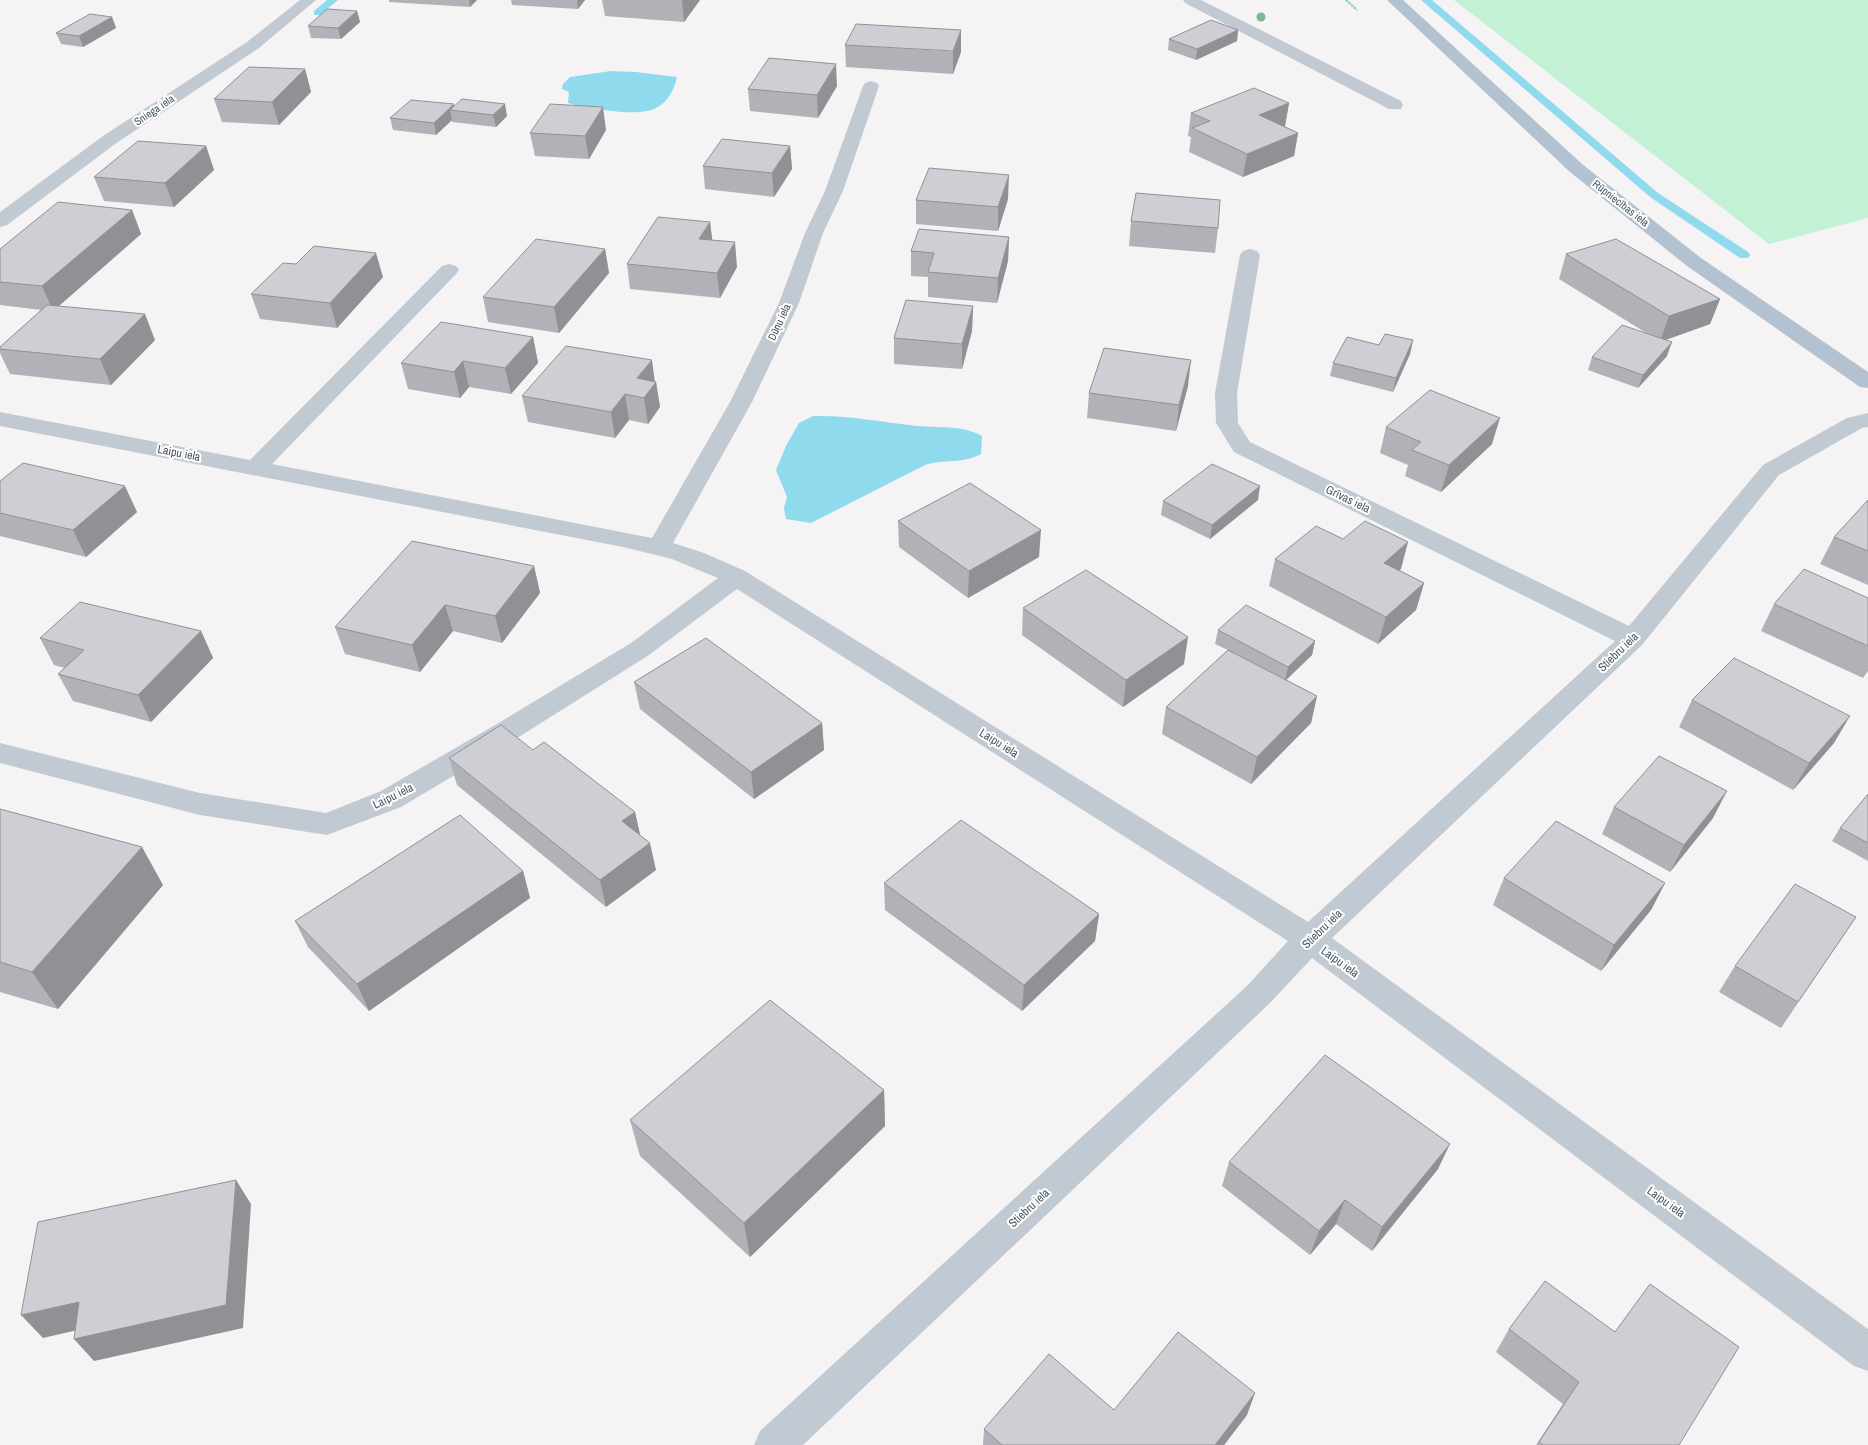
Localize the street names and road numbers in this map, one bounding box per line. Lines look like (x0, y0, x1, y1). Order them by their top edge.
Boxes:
street label: Sniega iela (131, 91, 177, 129)
street label: Rūpniecības iela (1590, 177, 1652, 229)
street label: Dūņu iela (764, 302, 794, 342)
street label: Laipu iela (156, 441, 202, 465)
street label: Grīvas iela (1323, 481, 1373, 517)
street label: Stiebru iela (1594, 628, 1642, 675)
street label: Laipu iela (976, 725, 1022, 762)
street label: Laipu iela (370, 779, 416, 813)
street label: Stiebru iela (1298, 905, 1346, 952)
street label: Laipu iela (1318, 943, 1363, 981)
street label: Laipu iela (1644, 1183, 1689, 1221)
street label: Stiebru iela (1005, 1185, 1053, 1231)

